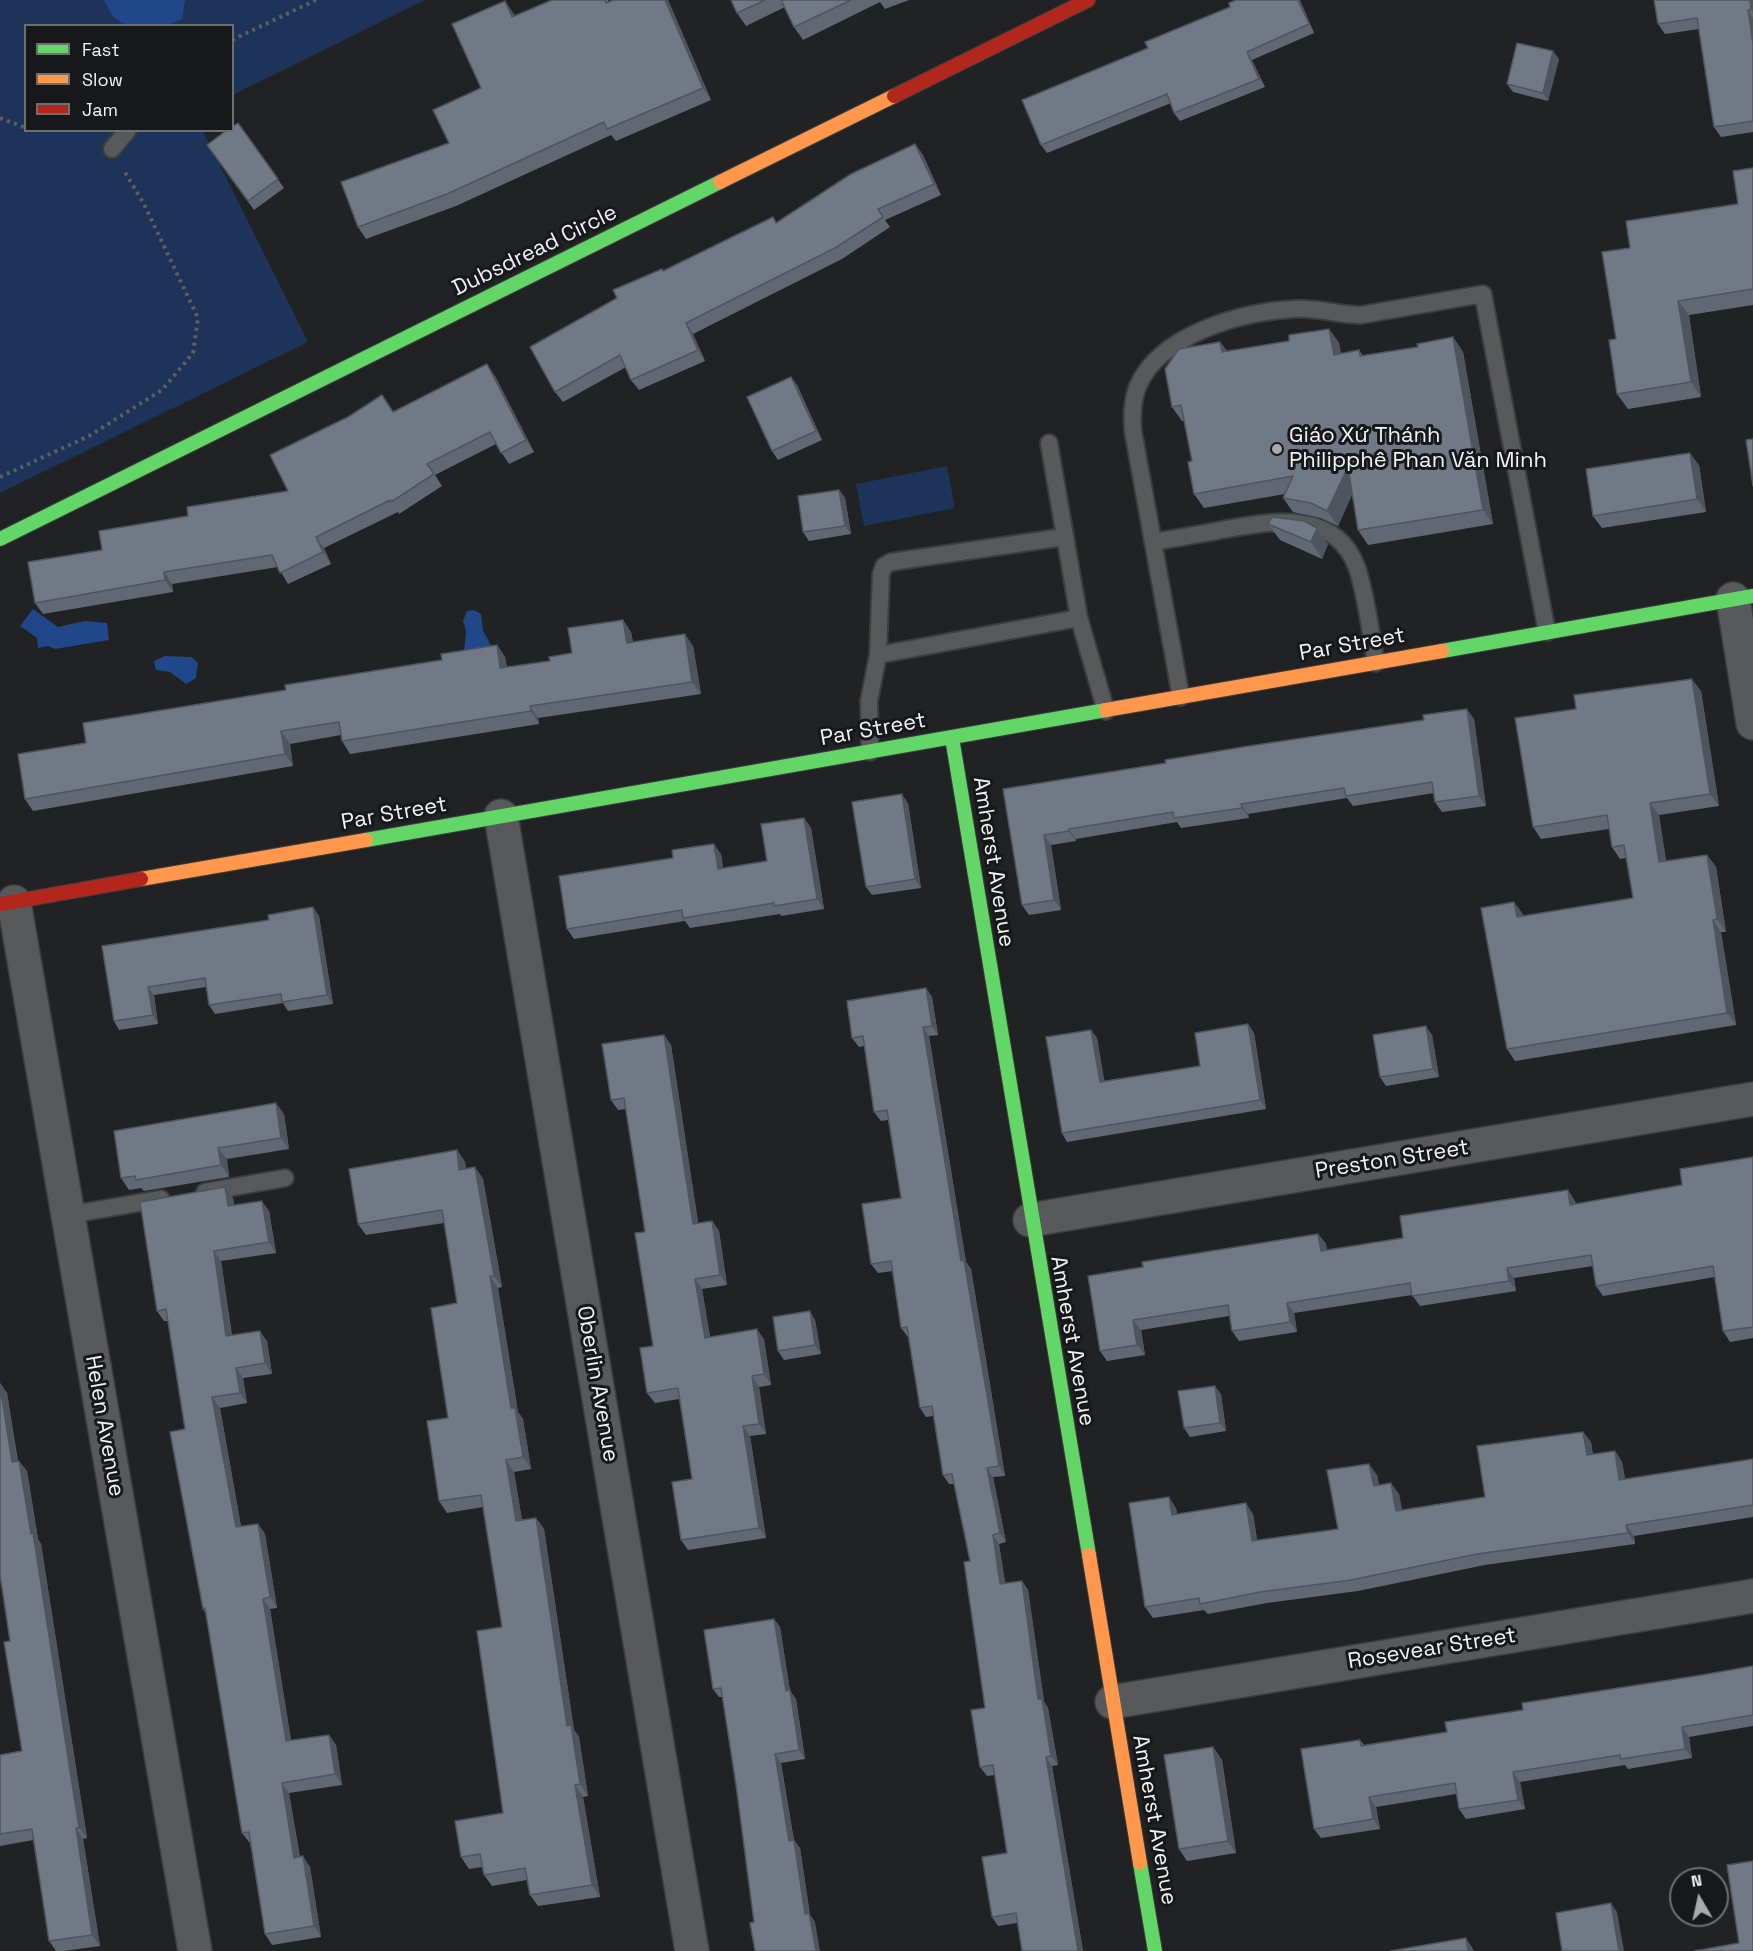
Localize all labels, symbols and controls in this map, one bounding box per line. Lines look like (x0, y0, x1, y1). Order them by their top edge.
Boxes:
legend (24, 24, 234, 132)
text: Fast (82, 38, 119, 61)
text: Slow (82, 68, 123, 91)
text: Jam (82, 98, 118, 121)
street label: Dubsdread Circle (448, 200, 622, 302)
place label: Giáo Xứ Thánh Philipphê Phan Văn Minh (1289, 423, 1547, 475)
marker: Giáo Xứ Thánh Philipphê Phan Văn Minh (1270, 442, 1284, 456)
street label: Par Street (1297, 623, 1407, 667)
street label: Par Street (818, 708, 928, 752)
street label: Amherst Avenue (966, 775, 1020, 949)
street label: Par Street (339, 792, 449, 836)
street label: Preston Street (1313, 1135, 1471, 1185)
street label: Amherst Avenue (1044, 1254, 1100, 1428)
street label: Oberlin Avenue (570, 1304, 624, 1464)
street label: Helen Avenue (79, 1353, 129, 1499)
street label: Rosevear Street (1346, 1623, 1518, 1675)
street label: Amherst Avenue (1126, 1733, 1182, 1907)
north arrow (1669, 1867, 1729, 1927)
text: N (1689, 1869, 1703, 1892)

